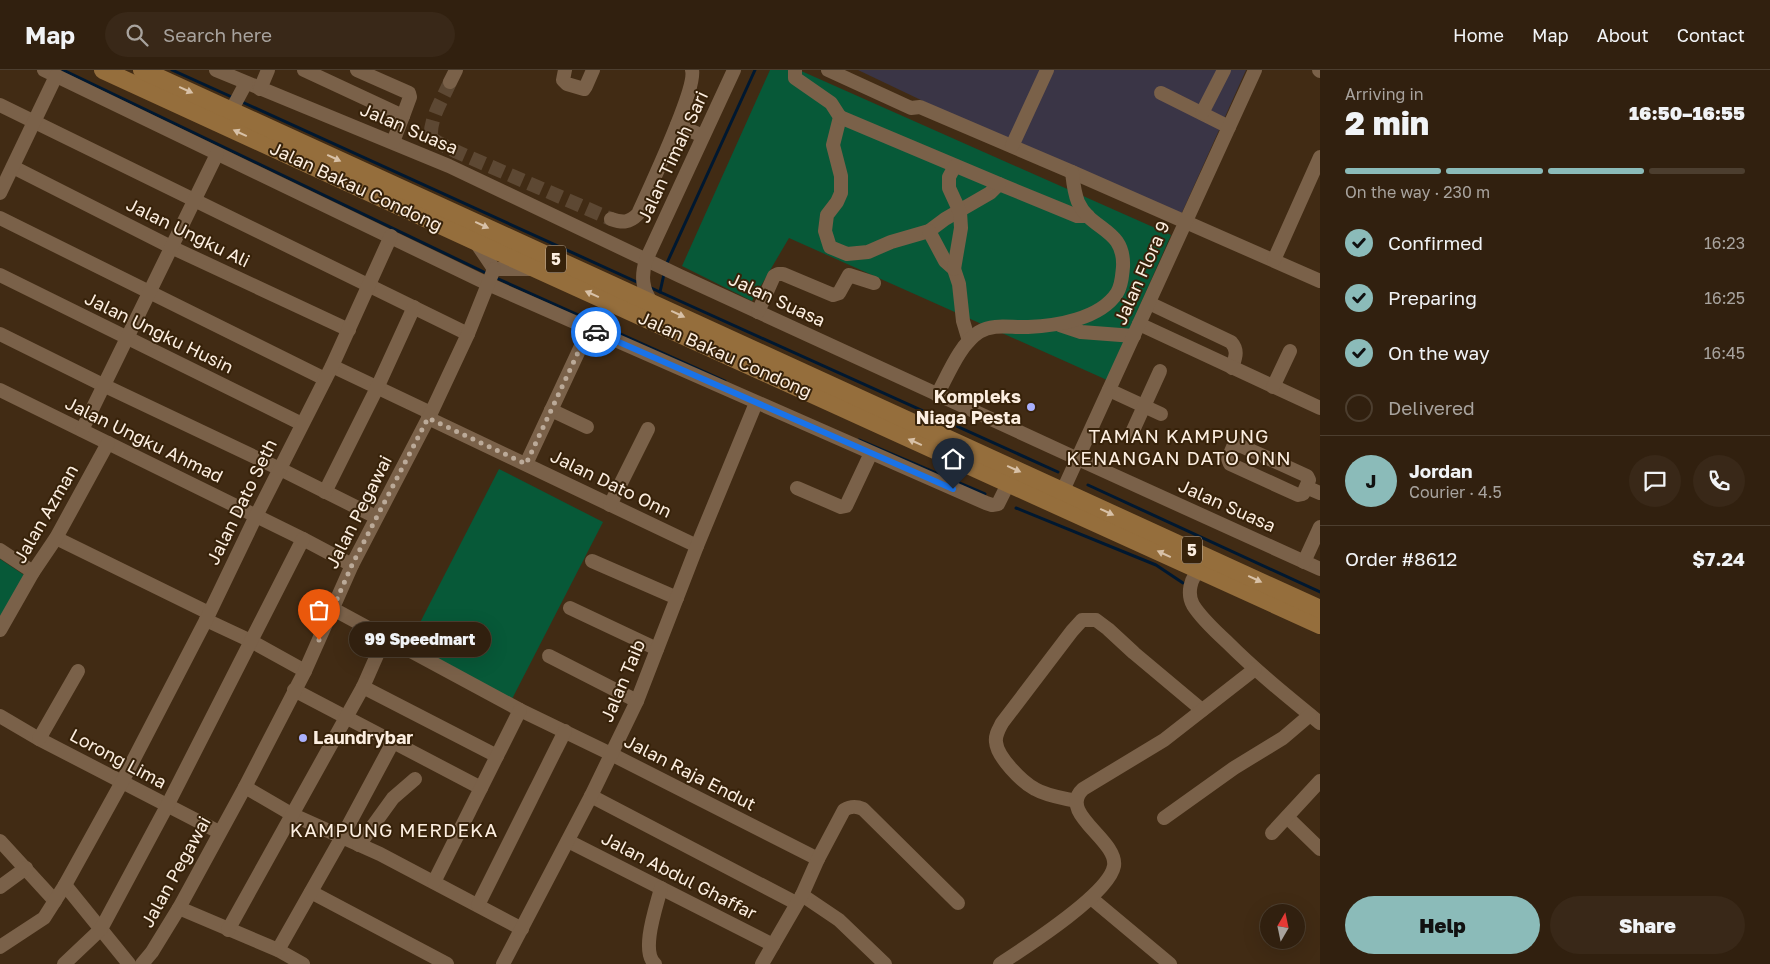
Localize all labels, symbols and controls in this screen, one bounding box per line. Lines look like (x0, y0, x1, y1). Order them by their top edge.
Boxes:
search box (105, 12, 455, 57)
text: Map (25, 20, 75, 49)
icon: search (123, 21, 151, 49)
text: Search here (163, 23, 272, 46)
text: Home (1453, 24, 1504, 46)
text: Map (1532, 24, 1569, 46)
text: About (1597, 24, 1649, 46)
text: Contact (1677, 24, 1745, 46)
text: Arriving in (1345, 84, 1424, 104)
one-way arrow (179, 87, 193, 95)
street label: Jalan Timah Sari (632, 87, 712, 226)
street label: Jalan Suasa (357, 98, 462, 159)
text: 16:50–16:55 (1629, 101, 1745, 124)
text: 2 min (1345, 104, 1429, 142)
one-way arrow (233, 129, 247, 137)
street label: Jalan Bakau Condong (267, 136, 446, 236)
one-way arrow (327, 154, 341, 162)
text: On the way · 230 m (1345, 182, 1490, 202)
street label: Jalan Ungku Ali (123, 193, 254, 272)
street label: Jalan Flora 9 (1108, 217, 1174, 328)
one-way arrow (475, 221, 489, 229)
icon: check (1345, 229, 1373, 257)
text: Confirmed (1388, 231, 1483, 254)
text: 16:23 (1704, 233, 1745, 253)
road number: 5 (546, 245, 566, 272)
street label: Jalan Suasa (726, 267, 829, 331)
icon: check (1345, 284, 1373, 312)
text: Preparing (1388, 286, 1477, 309)
street label: Jalan Ungku Husin (82, 287, 237, 378)
text: 16:25 (1704, 288, 1745, 308)
one-way arrow (585, 290, 599, 298)
street label: Jalan Bakau Condong (635, 306, 816, 402)
courier (571, 307, 621, 357)
one-way arrow (671, 311, 685, 319)
icon: car (582, 318, 610, 346)
icon: check (1345, 339, 1373, 367)
text: On the way (1388, 341, 1490, 364)
text: 16:45 (1704, 343, 1745, 363)
place label: Kompleks Niaga Pesta (916, 385, 1021, 428)
street label: Jalan Ungku Ahmad (62, 391, 227, 487)
text: Delivered (1388, 396, 1475, 419)
marker: Kompleks Niaga Pesta (1025, 401, 1037, 413)
district label: TAMAN KAMPUNG KENANGAN DATO ONN (1066, 424, 1292, 469)
street label: Jalan Dato Seth (201, 435, 281, 568)
one-way arrow (908, 437, 922, 445)
pin (932, 438, 974, 489)
street label: Jalan Dato Onn (547, 444, 676, 522)
icon: home (939, 445, 967, 473)
street label: Jalan Pegawai (320, 451, 396, 572)
button: chat (1629, 455, 1681, 507)
button: phone (1693, 455, 1745, 507)
text: Jordan (1409, 459, 1473, 482)
street label: Jalan Azman (8, 460, 82, 567)
one-way arrow (1007, 465, 1021, 473)
text: J (1366, 469, 1376, 492)
street label: Jalan Suasa (1175, 474, 1279, 536)
text: Courier · 4.5 (1409, 482, 1502, 502)
one-way arrow (1100, 508, 1114, 516)
road number: 5 (1182, 536, 1202, 564)
text: Order #8612 (1345, 547, 1457, 570)
text: $7.24 (1692, 547, 1745, 570)
one-way arrow (1157, 550, 1171, 558)
one-way arrow (1248, 576, 1262, 584)
pin (298, 589, 340, 640)
icon: bag (305, 596, 333, 624)
callout: 99 Speedmart (349, 622, 492, 658)
text: 99 Speedmart (365, 629, 475, 649)
street label: Jalan Taib (595, 636, 649, 725)
street label: Lorong Lima (66, 723, 171, 793)
place label: Laundrybar (313, 726, 413, 748)
street label: Jalan Raja Endut (621, 729, 760, 815)
marker: Laundrybar (297, 732, 309, 744)
street label: Jalan Pegawai (135, 812, 215, 931)
district label: KAMPUNG MERDEKA (290, 818, 498, 841)
street label: Jalan Abdul Ghaffar (598, 826, 761, 924)
button: Help (1345, 896, 1540, 954)
button: Share (1550, 896, 1745, 954)
north arrow (1260, 904, 1305, 949)
map controls (1260, 904, 1305, 949)

